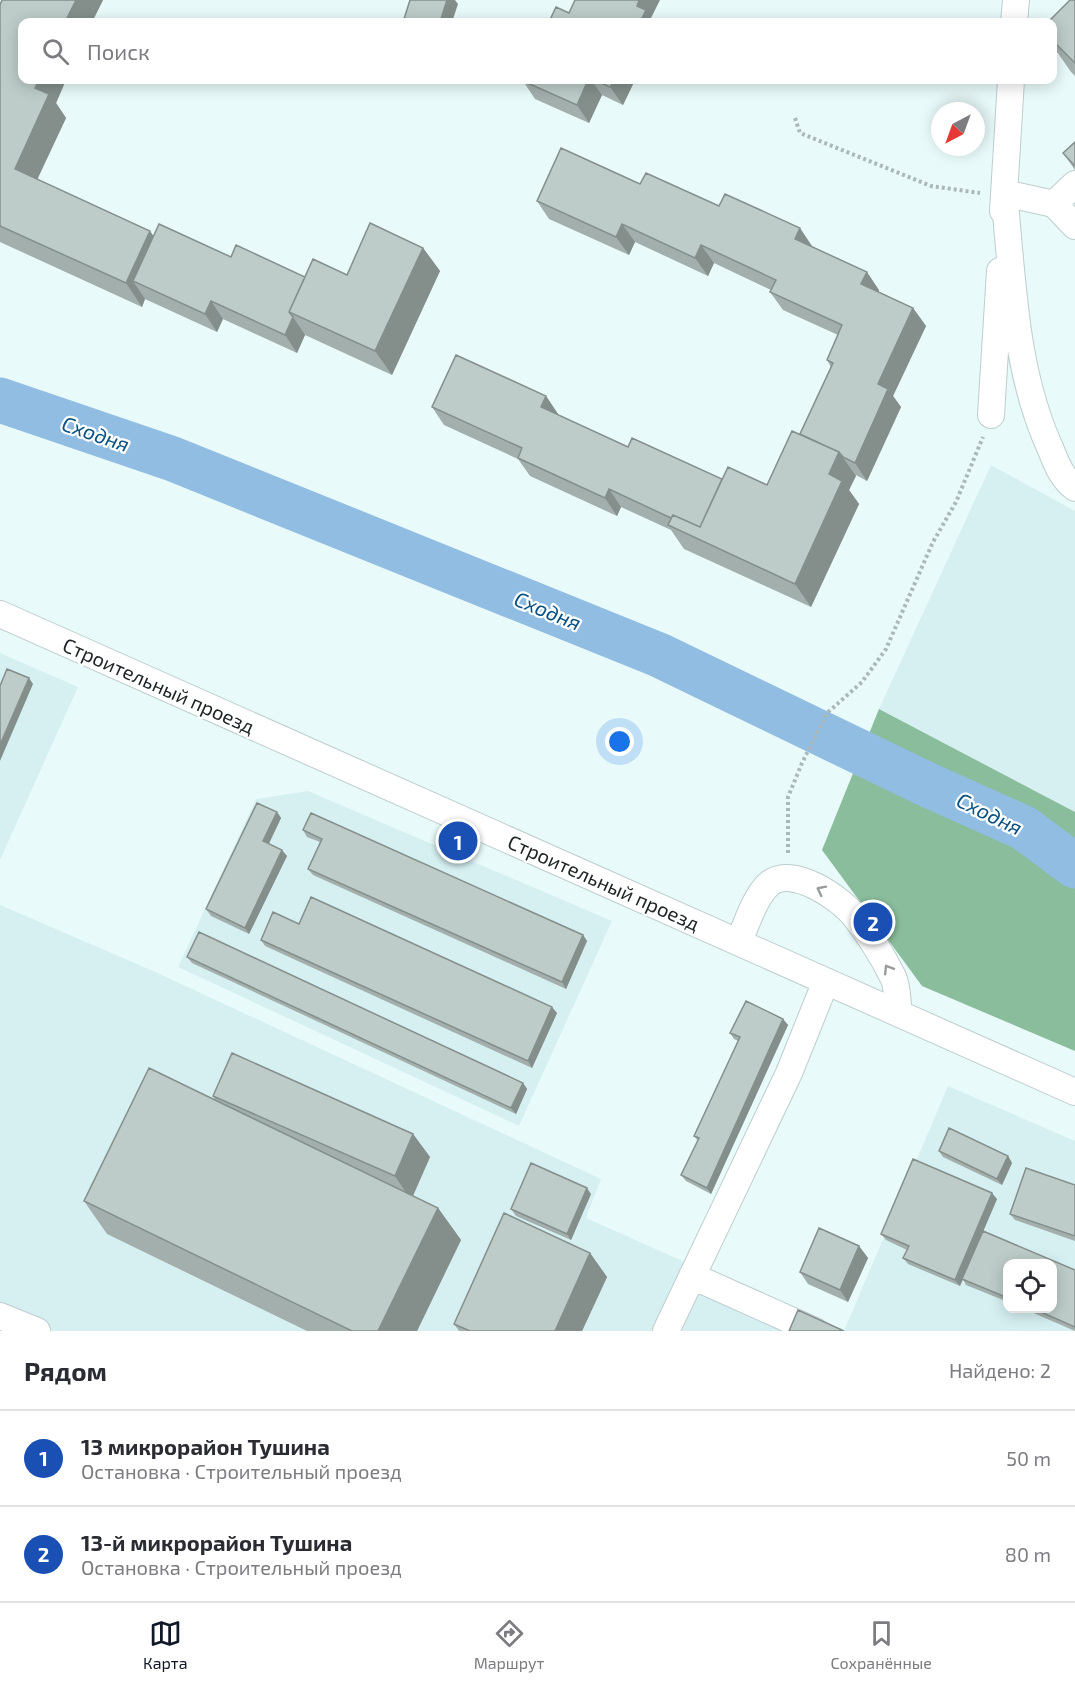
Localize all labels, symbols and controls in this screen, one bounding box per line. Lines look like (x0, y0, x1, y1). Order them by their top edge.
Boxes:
search box (18, 18, 1057, 84)
icon: search (39, 35, 72, 68)
text: Поиск (87, 38, 150, 64)
north arrow (931, 102, 985, 156)
water label: Сходня (59, 410, 133, 456)
water label: Сходня (511, 585, 585, 635)
street label: Строительный проезд (59, 632, 259, 738)
your location (605, 727, 634, 756)
water label: Сходня (953, 786, 1027, 840)
pin: 1 (438, 818, 478, 864)
street label: Строительный проезд (504, 829, 704, 935)
one-way arrow (817, 886, 828, 897)
pin: 2 (854, 900, 892, 944)
one-way arrow (883, 965, 895, 975)
map controls (1003, 1259, 1057, 1313)
button: locate (1003, 1259, 1057, 1313)
text: Рядом (24, 1355, 107, 1386)
text: Найдено: 2 (949, 1358, 1051, 1382)
text: 13 микрорайон Тушина (81, 1433, 330, 1459)
text: 1 (39, 1446, 48, 1470)
text: 50 m (1006, 1446, 1051, 1470)
text: Остановка · Строительный проезд (81, 1459, 402, 1483)
text: 13-й микрорайон Тушина (81, 1529, 352, 1555)
text: 2 (38, 1542, 49, 1566)
text: 80 m (1005, 1542, 1051, 1566)
text: Остановка · Строительный проезд (81, 1555, 402, 1579)
tab: Карта (143, 1617, 188, 1672)
tab: Маршрут (474, 1617, 544, 1672)
tab: Сохранённые (831, 1617, 932, 1672)

